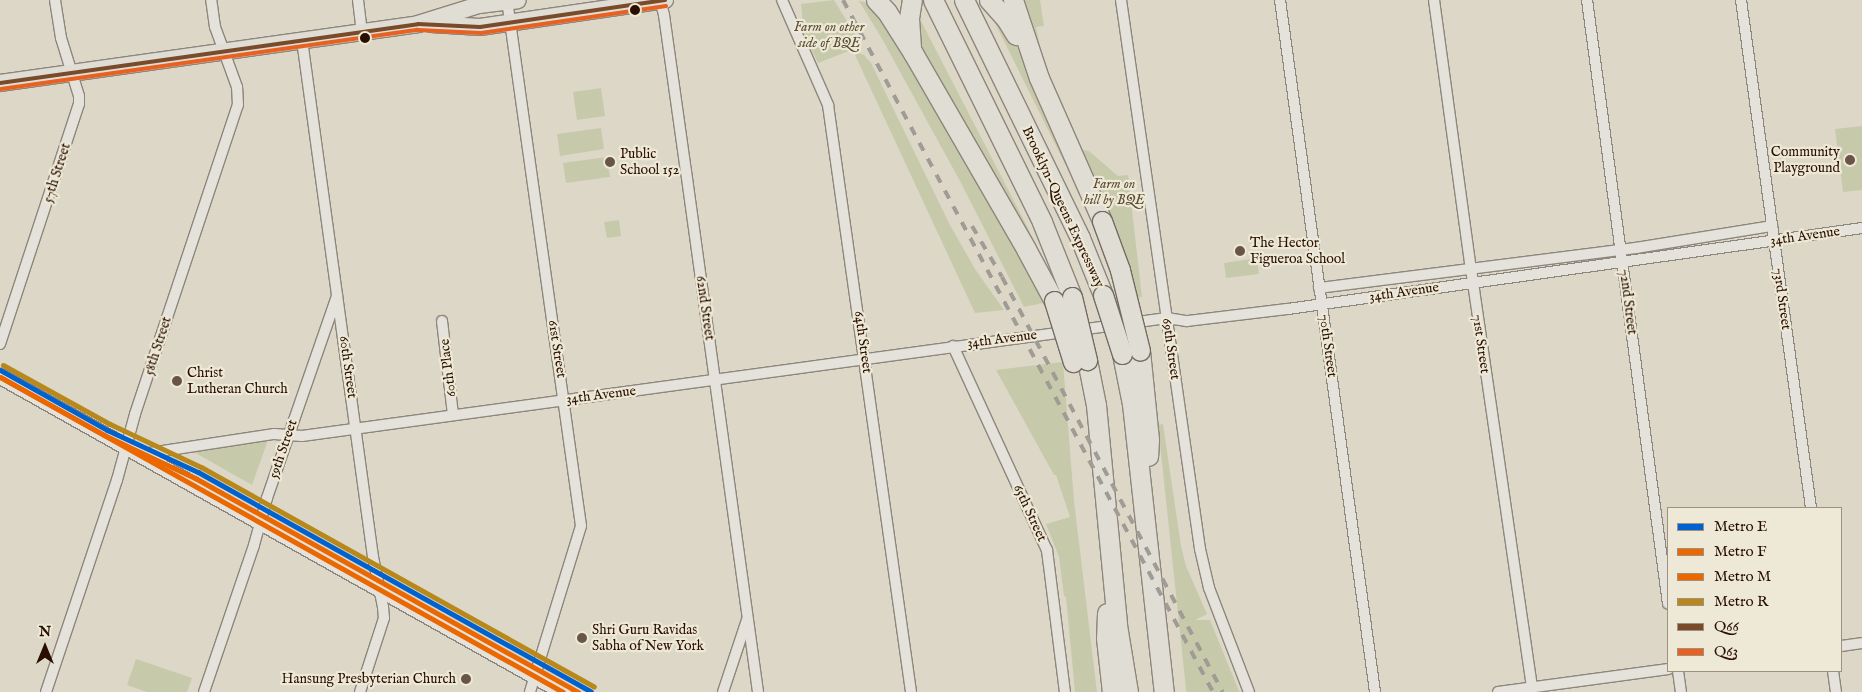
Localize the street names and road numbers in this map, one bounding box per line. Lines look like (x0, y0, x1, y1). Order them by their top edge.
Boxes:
street label: Brooklyn-Queens Expressway (1018, 124, 1108, 290)
street label: 57th Street (39, 141, 75, 205)
street label: 34th Avenue (1769, 223, 1841, 249)
street label: 73rd Street (1769, 267, 1795, 331)
street label: 72nd Street (1616, 268, 1640, 336)
street label: 62nd Street (692, 275, 718, 341)
street label: 34th Avenue (1368, 279, 1440, 305)
street label: 64th Street (850, 310, 876, 374)
street label: 70th Street (1315, 313, 1341, 379)
street label: 71st Street (1469, 313, 1493, 375)
street label: 58th Street (141, 315, 175, 377)
street label: 69th Street (1158, 317, 1184, 381)
street label: 61st Street (544, 319, 570, 379)
street label: 34th Avenue (966, 326, 1038, 352)
street label: 60th Street (335, 335, 361, 399)
street label: 60th Place (436, 338, 460, 398)
street label: 34th Avenue (565, 382, 637, 408)
street label: 59th Street (265, 417, 301, 481)
street label: 65th Street (1009, 482, 1051, 544)

